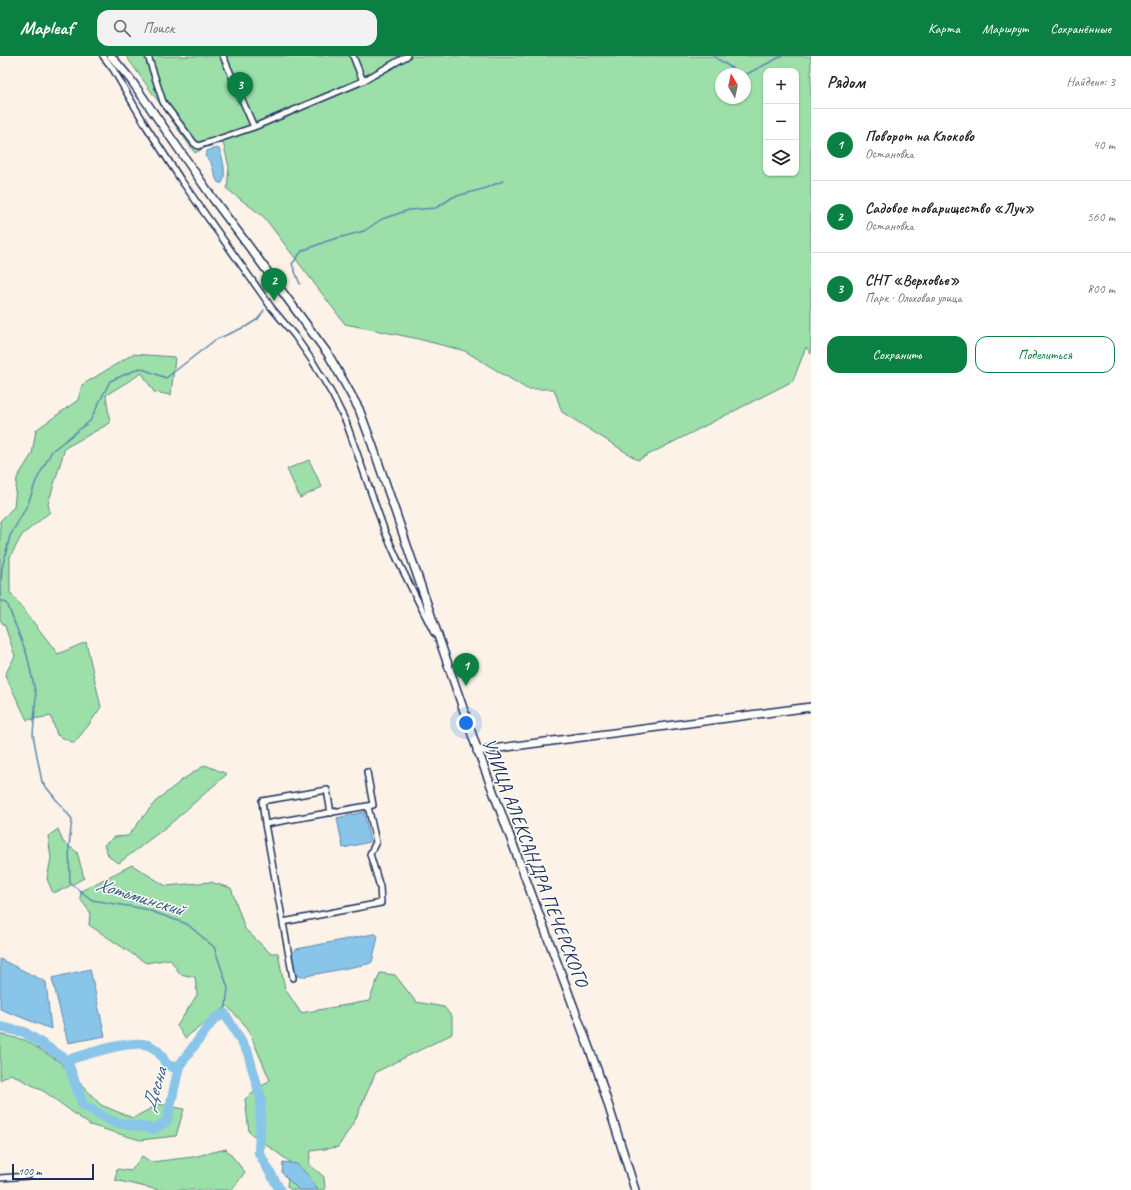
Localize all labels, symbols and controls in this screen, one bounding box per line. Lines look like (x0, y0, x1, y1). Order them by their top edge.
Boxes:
search box (97, 10, 377, 46)
text: Mapleaf (20, 16, 73, 40)
icon: search (111, 17, 133, 39)
text: Поиск (143, 19, 175, 38)
text: Карта (928, 20, 960, 37)
text: Маршрут (982, 20, 1028, 37)
text: Сохранённые (1050, 20, 1111, 37)
north arrow (715, 68, 751, 104)
map controls (763, 68, 799, 176)
button: + (763, 68, 799, 104)
pin: 3 (227, 72, 253, 105)
text: Рядом (827, 72, 865, 93)
text: Найдено: 3 (1067, 74, 1115, 90)
button: − (763, 104, 799, 140)
text: Поворот на Клоково (865, 127, 974, 146)
text: 1 (837, 137, 843, 153)
text: 40 m (1093, 137, 1115, 153)
button: layers (763, 140, 799, 176)
text: Остановка (865, 146, 914, 162)
text: Садовое товарищество «Луч» (865, 199, 1034, 218)
text: 2 (837, 209, 843, 225)
text: 560 m (1087, 209, 1115, 225)
text: Остановка (865, 218, 914, 234)
pin: 2 (261, 268, 287, 301)
text: СНТ «Верховье» (865, 271, 959, 290)
text: 3 (837, 281, 843, 297)
text: 800 m (1087, 281, 1115, 297)
text: Парк · Ольховая улица (865, 290, 962, 306)
button: Сохранить (827, 336, 967, 373)
button: Поделиться (975, 336, 1115, 373)
pin: 1 (453, 653, 479, 686)
your location (456, 713, 476, 733)
street label: УЛИЦА АЛЕКСАНДРА ПЕЧЕРСКОГО (477, 735, 594, 991)
water label: Хотьминский (93, 871, 190, 923)
water label: Десна (136, 1063, 173, 1115)
scale bar (12, 1162, 94, 1181)
text: 100 m (18, 1164, 42, 1178)

